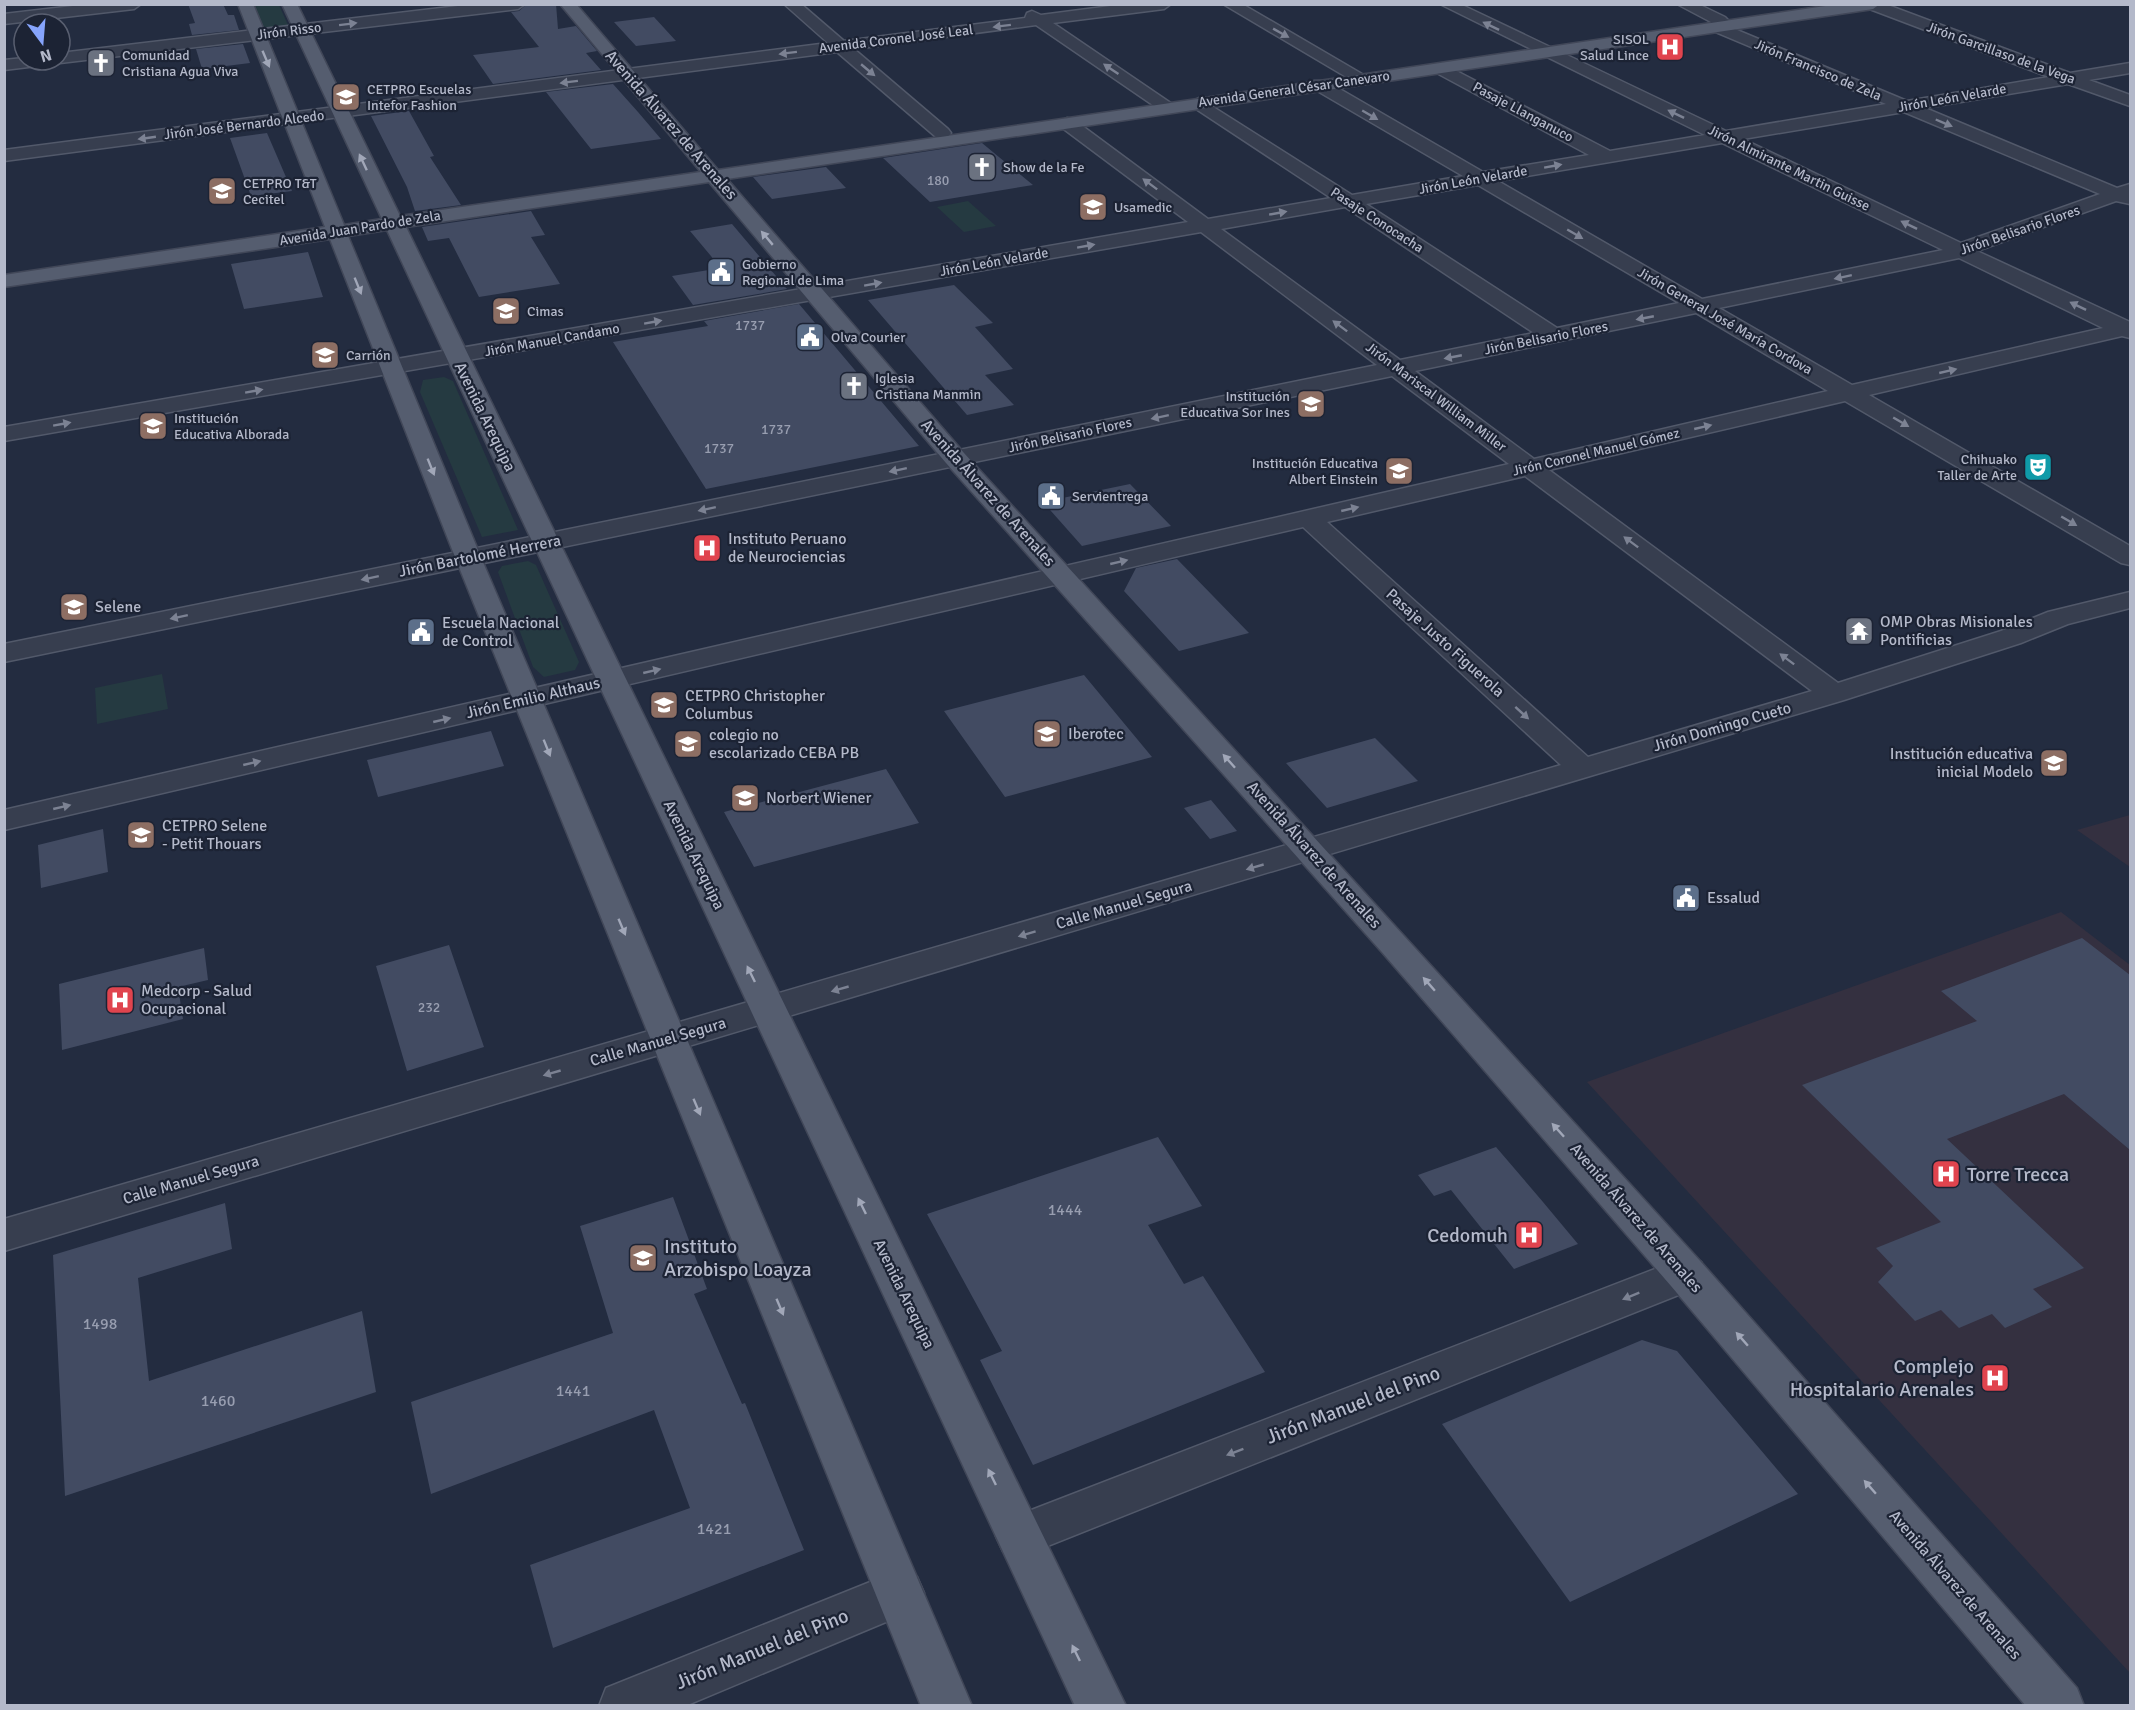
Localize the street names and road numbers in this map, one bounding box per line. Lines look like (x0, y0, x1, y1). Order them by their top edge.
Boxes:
street label: Jirón Garcillaso de la Vega (1924, 18, 2078, 88)
street label: Jirón Risso (256, 19, 322, 43)
street label: Avenida Coronel José Leal (818, 21, 974, 57)
street label: Jirón Francisco de Zela (1752, 36, 1884, 104)
street label: Avenida Álvarez de Arenales (601, 46, 741, 204)
street label: Avenida General César Canevaro (1197, 67, 1391, 111)
street label: Pasaje Llanganuco (1470, 78, 1576, 146)
street label: Jirón León Velarde (1896, 80, 2008, 116)
street label: Jirón José Bernardo Alcedo (163, 107, 325, 143)
street label: Jirón Almirante Martin Guisse (1705, 121, 1873, 215)
street label: Jirón León Velarde (1417, 162, 1529, 198)
street label: Pasaje Conocacha (1327, 184, 1427, 256)
street label: Jirón Belisario Flores (1958, 202, 2082, 258)
street label: Avenida Juan Pardo de Zela (278, 207, 442, 249)
street label: Jirón León Velarde (938, 244, 1050, 280)
street label: Jirón General José María Cordova (1635, 264, 1815, 378)
street label: Jirón Belisario Flores (1483, 318, 1609, 358)
street label: Jirón Manuel Candamo (483, 320, 621, 360)
street label: Jirón Mariscal William Miller (1362, 339, 1510, 456)
street label: Avenida Arequipa (450, 359, 520, 475)
street label: Jirón Belisario Flores (1007, 414, 1133, 456)
street label: Avenida Álvarez de Arenales (917, 415, 1059, 571)
street label: Jirón Coronel Manuel Gómez (1511, 424, 1681, 480)
street label: Jirón Bartolomé Herrera (397, 530, 563, 582)
street label: Pasaje Justo Figuerola (1382, 584, 1508, 702)
street label: Jirón Emilio Althaus (464, 673, 602, 723)
street label: Jirón Domingo Cueto (1651, 698, 1793, 756)
street label: Avenida Álvarez de Arenales (1243, 777, 1385, 933)
street label: Avenida Arequipa (659, 797, 729, 913)
street label: Calle Manuel Segura (1054, 876, 1194, 934)
street label: Calle Manuel Segura (588, 1013, 728, 1071)
street label: Avenida Álvarez de Arenales (1566, 1139, 1706, 1297)
street label: Calle Manuel Segura (121, 1151, 261, 1209)
street label: Avenida Arequipa (869, 1236, 939, 1352)
street label: Jirón Manuel del Pino (1262, 1360, 1444, 1450)
street label: Avenida Álvarez de Arenales (1885, 1506, 2025, 1664)
street label: Jirón Manuel del Pino (672, 1603, 852, 1695)

